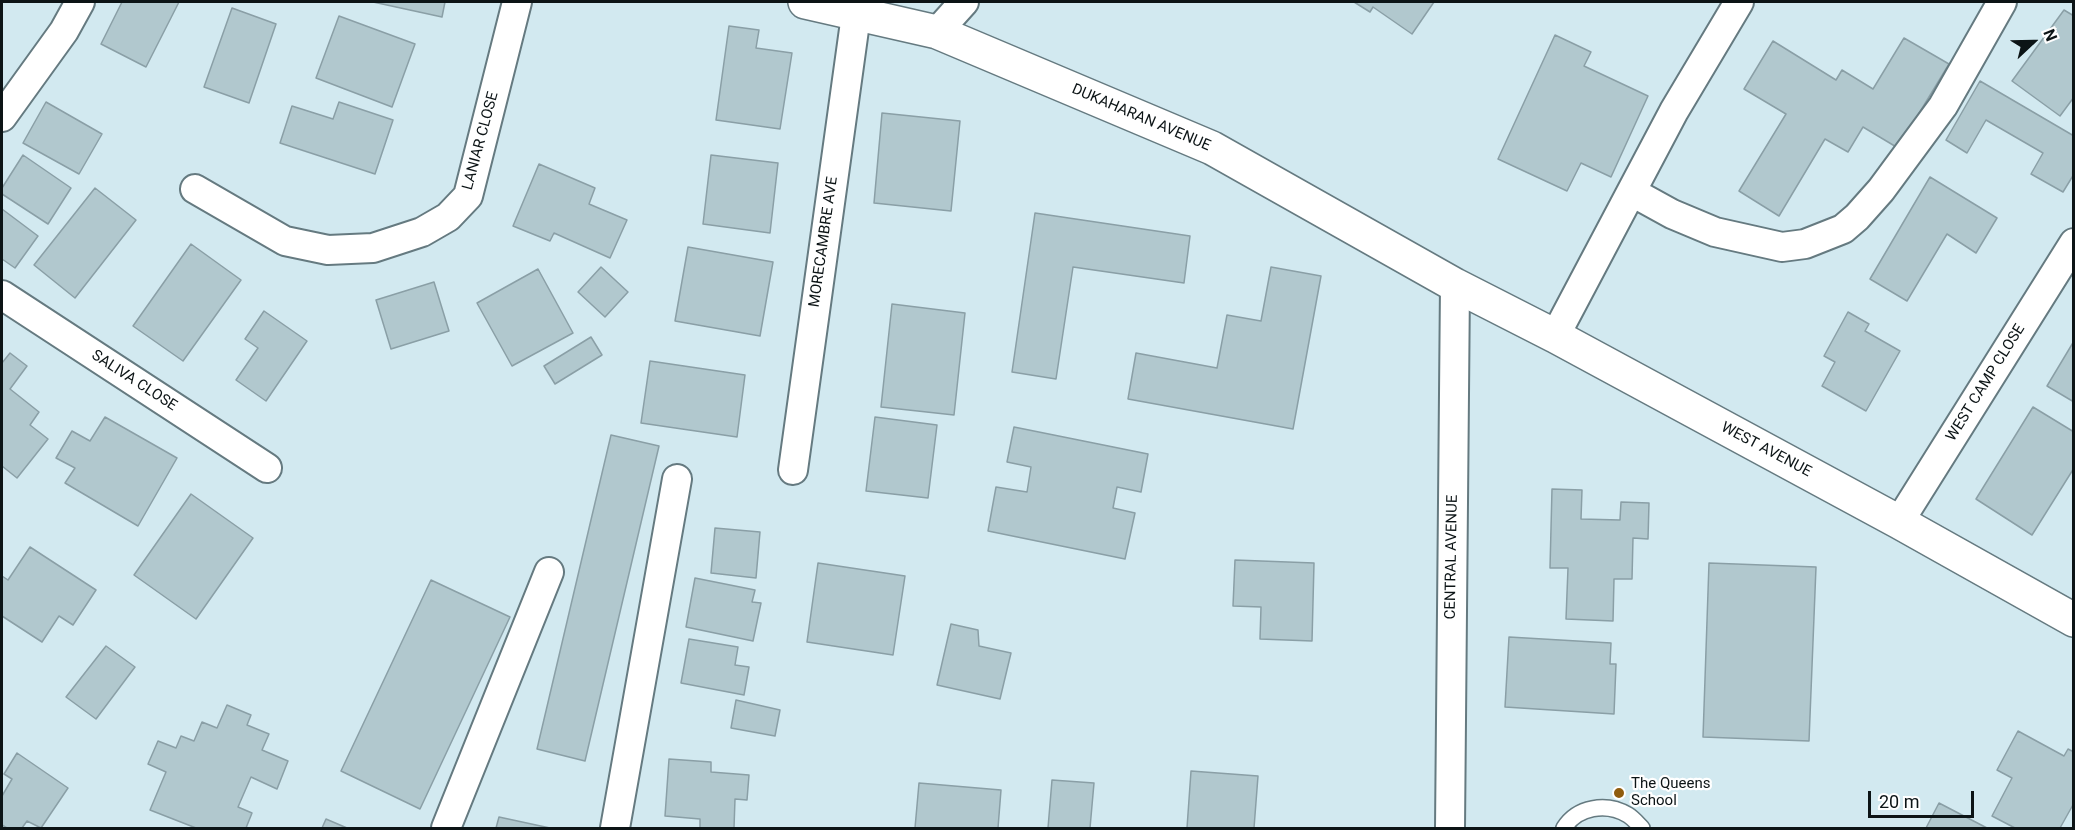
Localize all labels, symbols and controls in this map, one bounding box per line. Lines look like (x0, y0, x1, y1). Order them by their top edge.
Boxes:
north arrow (2003, 12, 2063, 72)
text: N (2039, 26, 2061, 44)
street label: DUKAHARAN AVENUE (1069, 81, 1213, 155)
street label: LANIAR CLOSE (459, 90, 503, 192)
street label: MORECAMBRE AVE (806, 175, 842, 309)
street label: WEST CAMP CLOSE (1943, 321, 2029, 445)
street label: SALIVA CLOSE (88, 347, 180, 415)
street label: WEST AVENUE (1718, 419, 1814, 481)
street label: CENTRAL AVENUE (1442, 494, 1462, 620)
place label: The Queens School (1631, 775, 1710, 810)
scale bar (1871, 779, 1978, 817)
marker: The Queens School (1612, 786, 1626, 800)
text: 20 m (1879, 791, 1919, 812)

